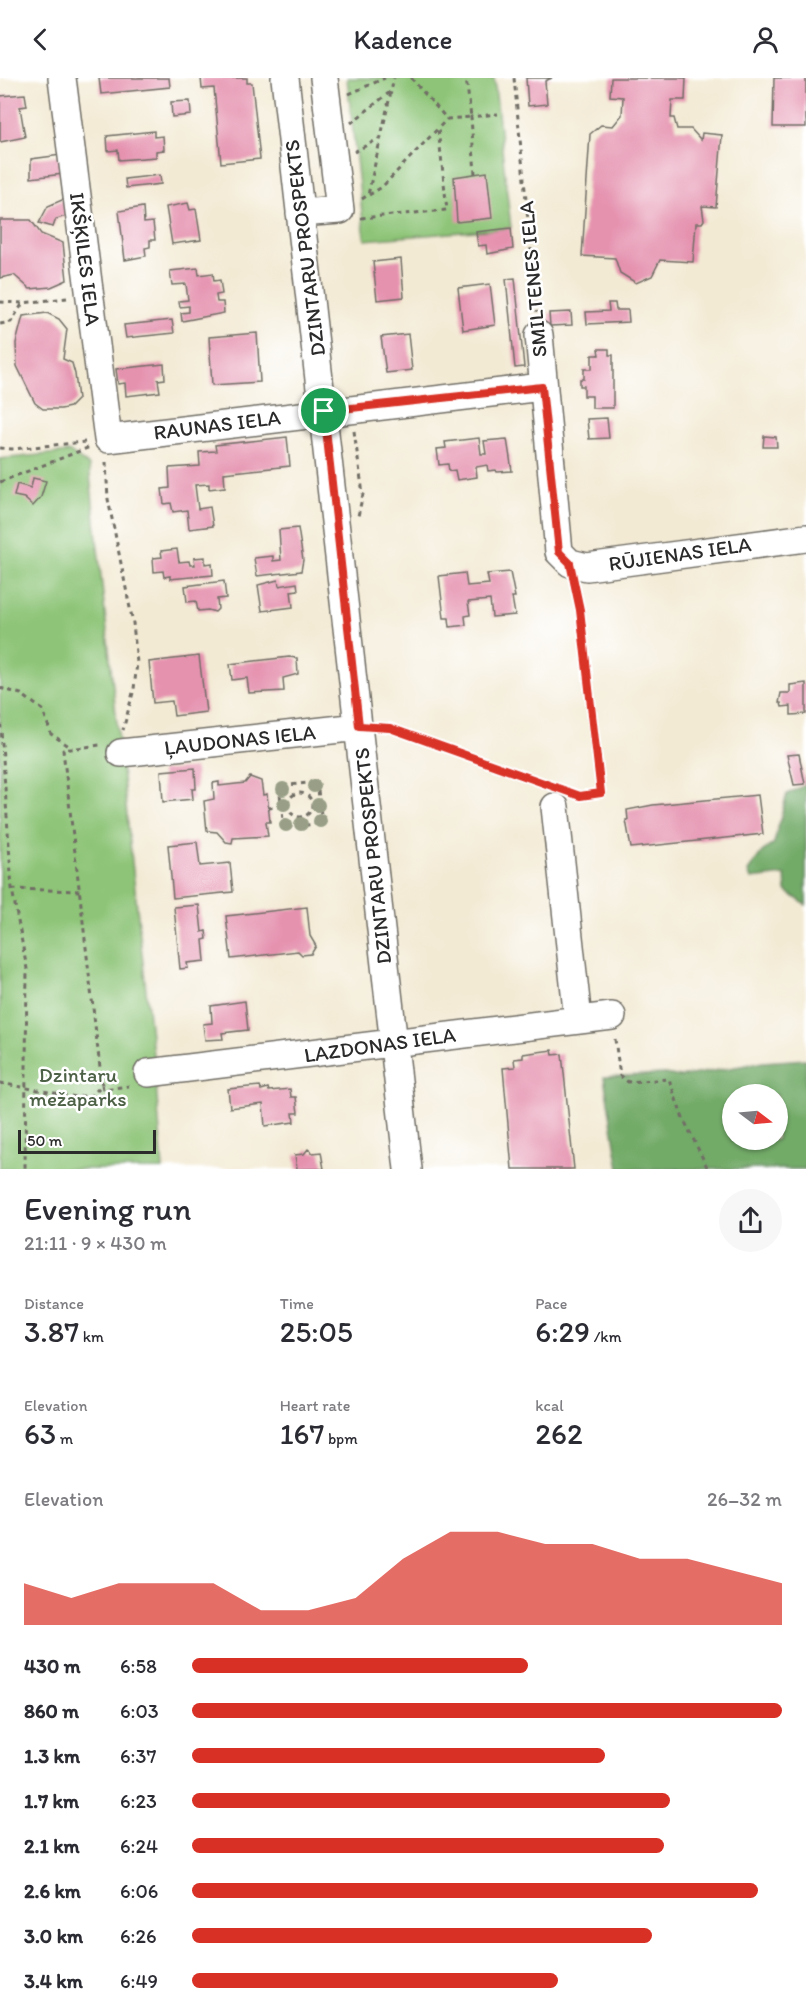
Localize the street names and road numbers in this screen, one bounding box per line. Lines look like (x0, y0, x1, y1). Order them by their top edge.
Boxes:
street label: DZINTARU PROSPEKTS (279, 138, 330, 358)
street label: IKŠĶILES IELA (65, 191, 106, 328)
street label: SMILTENES IELA (513, 199, 552, 358)
street label: RAUNAS IELA (152, 404, 282, 445)
street label: RŪJIENAS IELA (607, 531, 753, 576)
street label: ĻAUDONAS IELA (163, 719, 318, 760)
street label: DZINTARU PROSPEKTS (349, 746, 396, 966)
street label: LAZDONAS IELA (303, 1021, 458, 1068)

